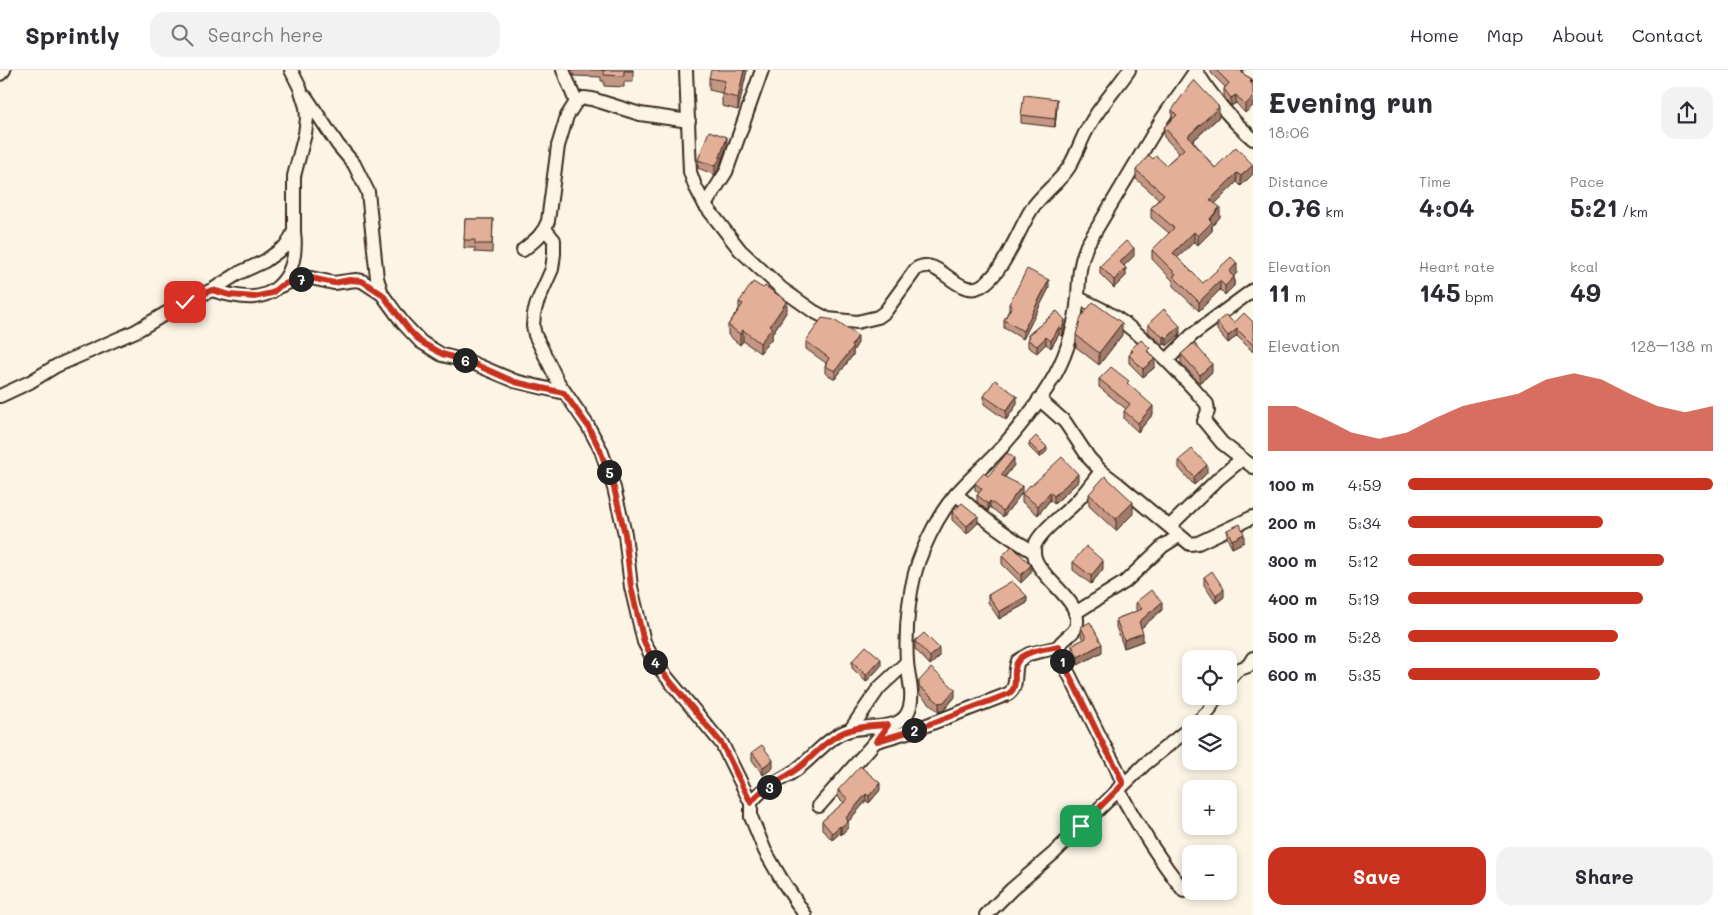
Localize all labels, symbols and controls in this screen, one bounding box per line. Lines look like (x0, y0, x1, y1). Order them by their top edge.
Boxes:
search box (150, 12, 500, 57)
text: Sprintly (25, 19, 120, 50)
icon: search (168, 21, 196, 49)
text: Search here (208, 22, 323, 47)
text: Home (1410, 23, 1459, 47)
text: Map (1487, 23, 1523, 47)
text: About (1551, 23, 1604, 47)
text: Contact (1632, 23, 1703, 47)
text: Evening run (1268, 84, 1433, 120)
button: share (1661, 87, 1713, 139)
text: 18:06 (1268, 121, 1309, 142)
text: Distance (1268, 172, 1328, 191)
text: Time (1419, 172, 1451, 191)
text: Pace (1570, 172, 1604, 191)
text: 0.76 (1268, 191, 1321, 223)
text: 4:04 (1419, 191, 1475, 223)
text: 5:21 (1570, 191, 1618, 223)
text: km (1321, 202, 1344, 221)
text: /km (1618, 202, 1648, 221)
text: Elevation (1268, 257, 1331, 276)
text: Heart rate (1419, 257, 1495, 276)
text: kcal (1570, 257, 1598, 276)
pin: 7 (288, 266, 314, 292)
text: 7 (298, 270, 305, 289)
text: 11 (1268, 276, 1290, 308)
text: 145 (1419, 276, 1461, 308)
text: 49 (1570, 276, 1601, 308)
pin (164, 281, 206, 323)
text: m (1290, 287, 1306, 306)
text: bpm (1461, 287, 1494, 306)
icon: check (171, 288, 199, 316)
text: Elevation (1268, 335, 1340, 356)
text: 128–138 m (1630, 335, 1713, 356)
pin: 6 (452, 348, 478, 372)
text: 6 (461, 351, 470, 370)
pin: 5 (596, 460, 622, 484)
text: 5 (605, 463, 614, 482)
text: 100 m (1268, 474, 1314, 495)
text: 4:59 (1348, 474, 1381, 495)
text: 200 m (1268, 512, 1316, 533)
text: 5:34 (1348, 512, 1381, 533)
text: 300 m (1268, 550, 1317, 571)
text: 5:12 (1348, 550, 1378, 571)
text: 400 m (1268, 588, 1317, 609)
text: 5:19 (1348, 588, 1379, 609)
text: 500 m (1268, 626, 1316, 647)
text: 5:28 (1348, 626, 1381, 647)
pin: 1 (1050, 648, 1074, 674)
pin: 4 (642, 650, 668, 674)
map controls (1182, 650, 1237, 900)
button: locate (1182, 650, 1237, 705)
text: 1 (1059, 652, 1066, 671)
text: 4 (651, 653, 660, 672)
text: 600 m (1268, 664, 1317, 685)
text: 5:35 (1348, 664, 1381, 685)
button: layers (1182, 715, 1237, 770)
pin: 2 (902, 718, 926, 742)
text: 2 (911, 721, 918, 740)
pin: 3 (756, 774, 782, 800)
text: 3 (765, 778, 774, 797)
button: + (1182, 780, 1237, 835)
pin (1060, 805, 1102, 847)
icon: arrive (1067, 812, 1095, 840)
button: − (1182, 845, 1237, 900)
button: Save (1268, 847, 1486, 905)
button: Share (1496, 847, 1713, 905)

